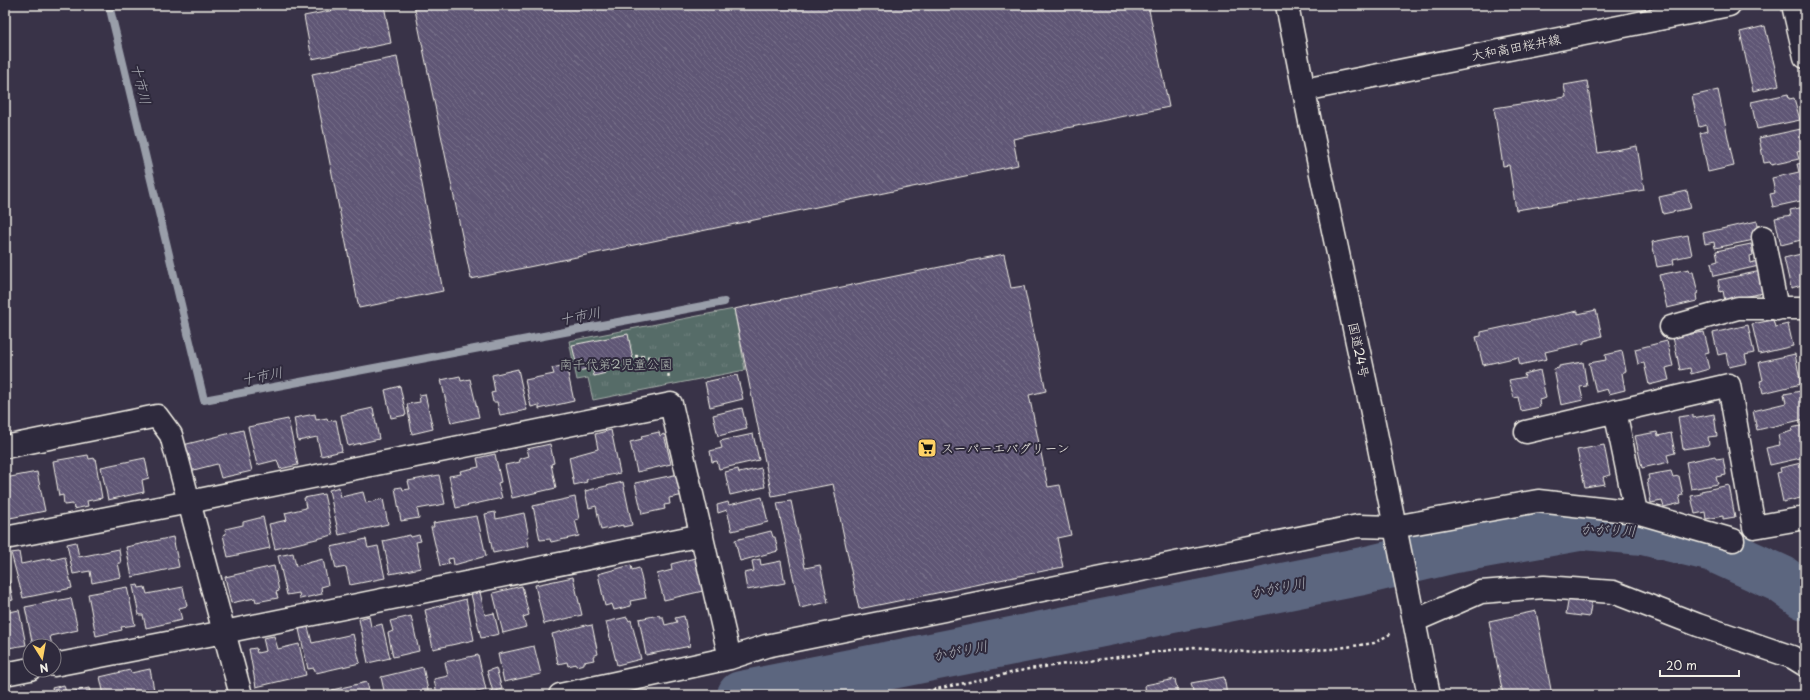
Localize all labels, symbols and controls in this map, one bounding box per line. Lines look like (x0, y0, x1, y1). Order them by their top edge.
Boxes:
street label: 大和高田桜井線 (1469, 28, 1563, 65)
water label: 十市川 (126, 61, 157, 107)
water label: 十市川 (557, 301, 603, 330)
street label: 国道24号 (1344, 320, 1375, 379)
park label: 南千代第2児童公園 (559, 354, 673, 373)
water label: 十市川 (239, 361, 285, 390)
supermarket icon: スーパーエバグリーン (916, 437, 938, 459)
place label: スーパーエバグリーン (941, 438, 1070, 457)
water label: かがり川 (1580, 518, 1636, 541)
water label: かがり川 (1248, 572, 1307, 603)
water label: かがり川 (930, 635, 989, 666)
north arrow (22, 638, 62, 678)
scale bar (1660, 652, 1739, 678)
text: 20 m (1666, 656, 1697, 674)
text: N (38, 659, 50, 678)

